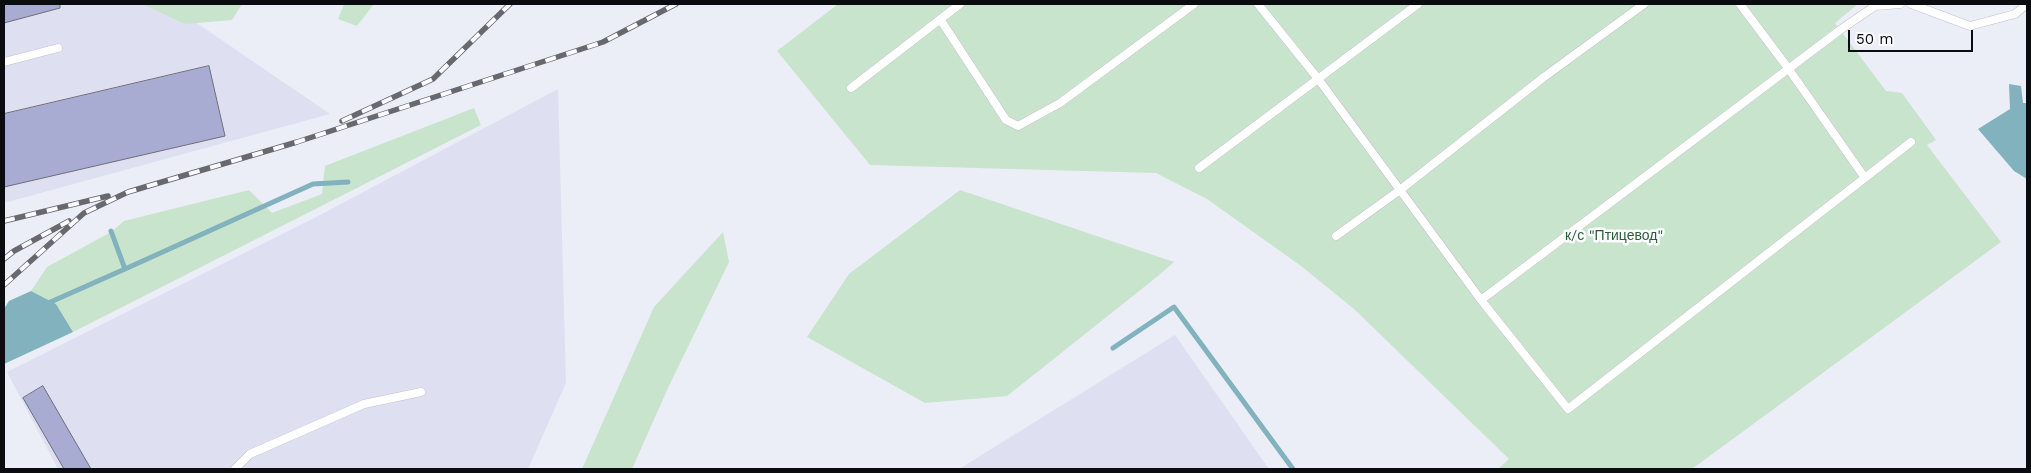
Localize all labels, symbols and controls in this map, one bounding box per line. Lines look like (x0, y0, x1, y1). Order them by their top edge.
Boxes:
scale bar (1851, 20, 1976, 52)
text: 50 m (1856, 30, 1893, 48)
park label: к/с "Птицевод" (1565, 228, 1663, 244)

